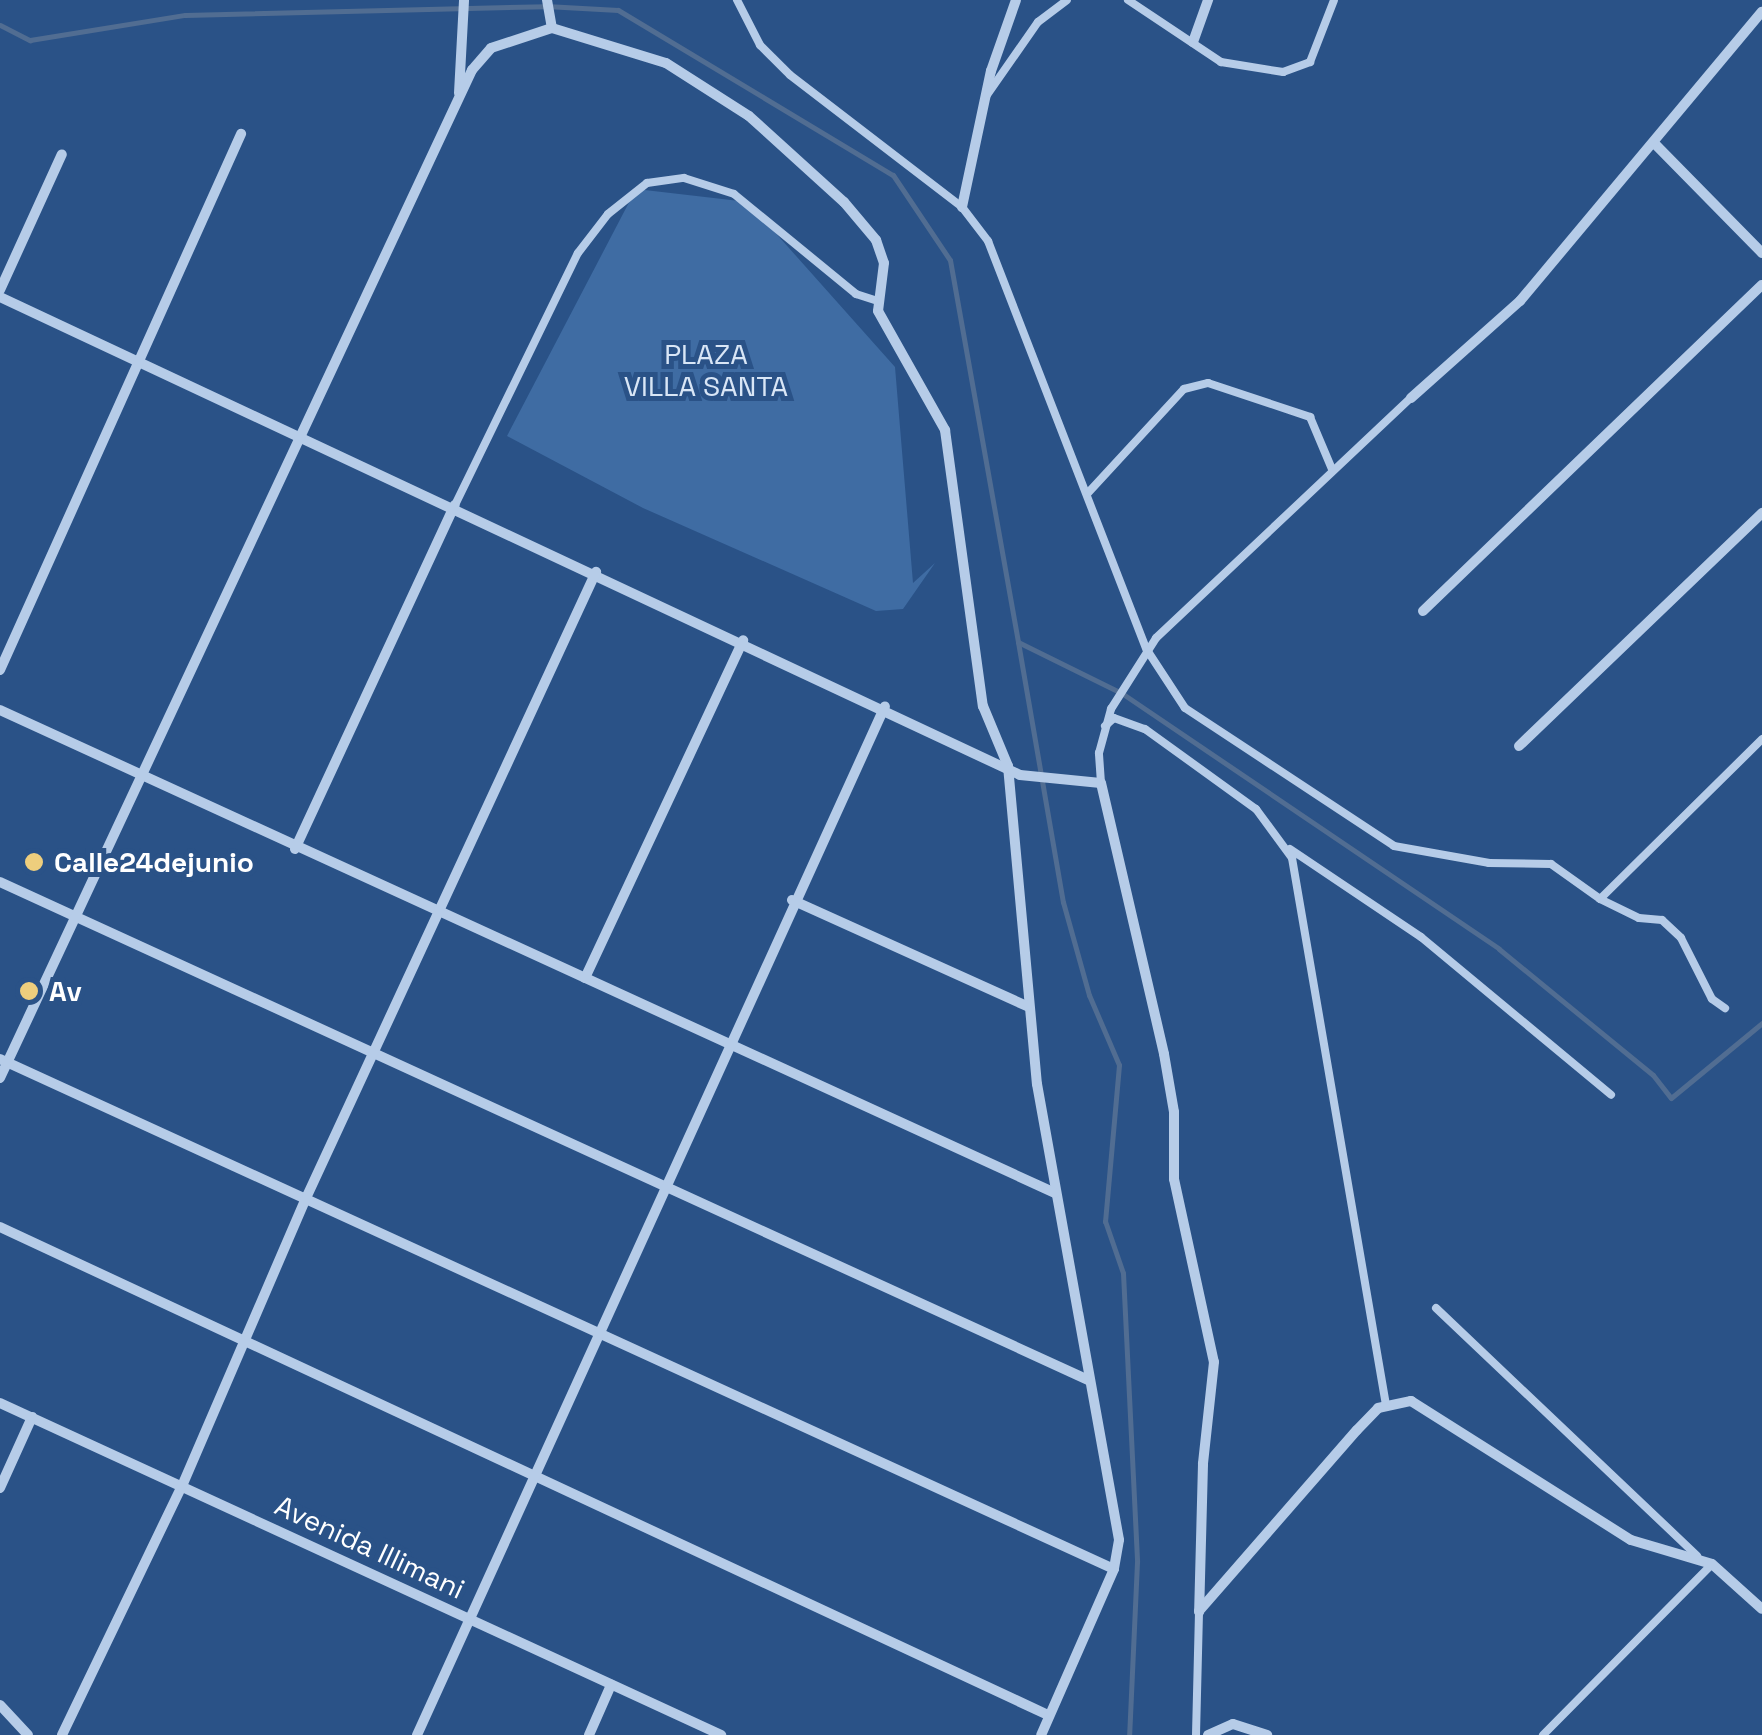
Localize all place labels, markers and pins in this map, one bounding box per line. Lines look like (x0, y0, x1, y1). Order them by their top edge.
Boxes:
place label: Calle24dejunio (54, 845, 254, 879)
marker: Calle24dejunio (23, 851, 45, 873)
place label: Av (49, 974, 82, 1008)
marker: Av (18, 980, 40, 1002)

